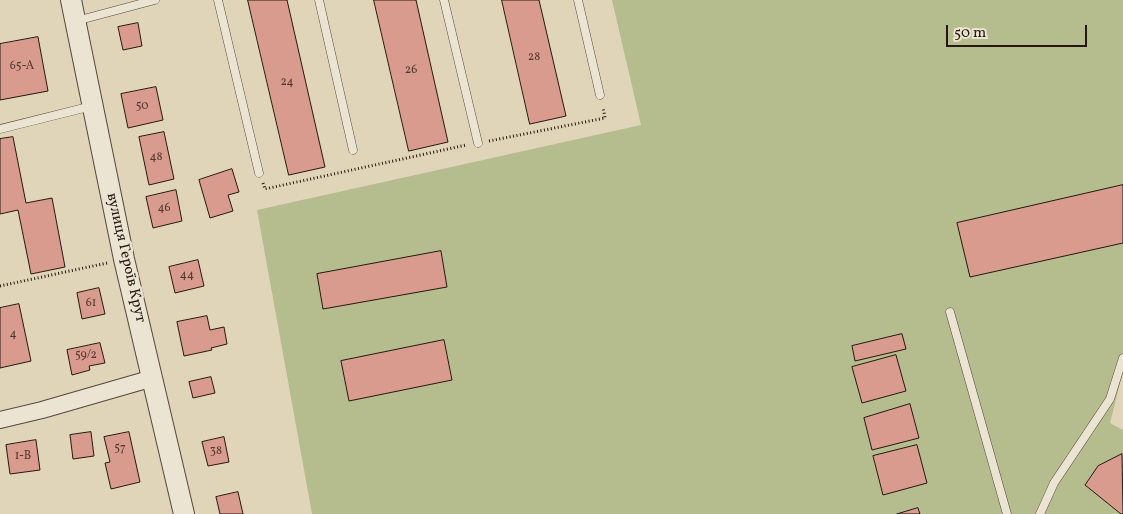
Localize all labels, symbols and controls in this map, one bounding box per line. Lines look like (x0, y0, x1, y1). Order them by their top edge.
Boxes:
scale bar (948, 15, 1089, 47)
text: 50 m (954, 23, 986, 44)
house number: 28 (528, 51, 540, 65)
house number: 65-А (10, 60, 34, 74)
house number: 26 (405, 64, 417, 78)
house number: 24 (280, 76, 294, 90)
house number: 50 (136, 100, 148, 114)
house number: 48 (149, 151, 163, 165)
street label: вулиця Героїв Крут (101, 191, 149, 325)
house number: 46 (157, 202, 171, 216)
house number: 44 (180, 269, 194, 283)
house number: 61 (86, 297, 96, 311)
house number: 4 (9, 328, 17, 342)
house number: 59/2 (75, 349, 97, 363)
house number: 57 (114, 442, 126, 456)
house number: 38 (210, 445, 222, 459)
house number: 1-В (15, 450, 31, 464)

